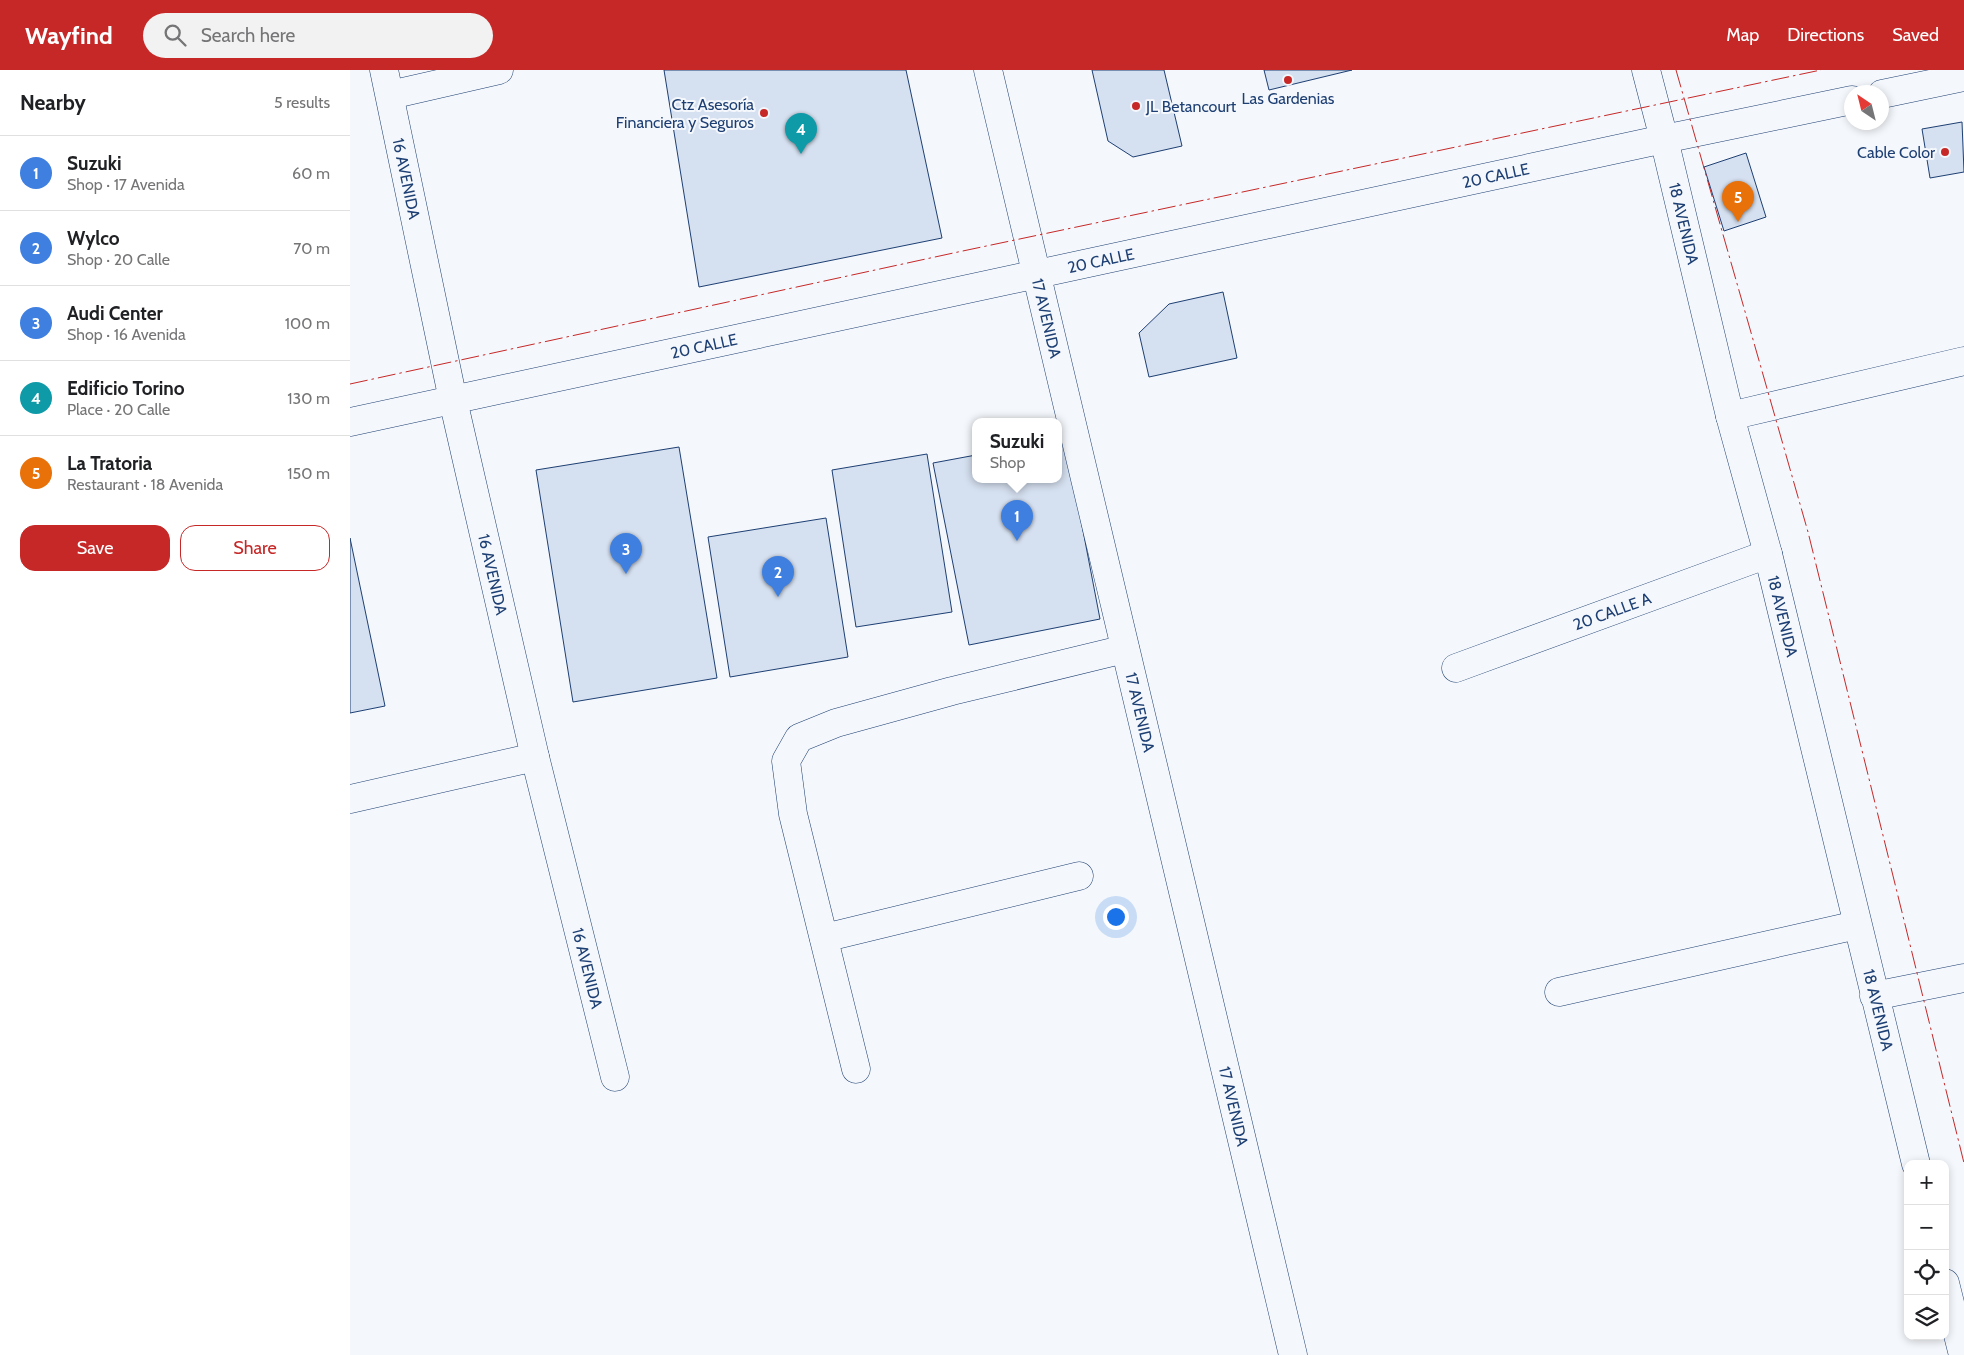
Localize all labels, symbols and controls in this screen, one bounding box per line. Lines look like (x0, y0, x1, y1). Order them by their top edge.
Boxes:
search box (143, 13, 493, 58)
text: Wayfind (25, 21, 113, 50)
icon: search (161, 21, 189, 49)
text: Search here (201, 24, 295, 47)
text: Map (1726, 24, 1759, 46)
text: Directions (1787, 24, 1864, 46)
text: Saved (1892, 24, 1939, 46)
marker: Las Gardenias (1282, 74, 1294, 86)
north arrow (1844, 85, 1889, 130)
place label: Las Gardenias (1242, 89, 1335, 108)
text: Nearby (20, 90, 86, 115)
text: 5 results (274, 93, 330, 112)
place label: Ctz Asesoría Financiera y Seguros (616, 95, 754, 132)
place label: JL Betancourt (1145, 97, 1237, 116)
marker: JL Betancourt (1130, 100, 1142, 112)
marker: Ctz Asesoría Financiera y Seguros (758, 107, 770, 119)
pin: 4 (785, 113, 817, 154)
street label: 16 AVENIDA (389, 137, 424, 221)
place label: Cable Color (1857, 143, 1936, 162)
marker: Cable Color (1939, 146, 1951, 158)
text: Suzuki (67, 152, 122, 175)
street label: 20 CALLE (1461, 159, 1531, 192)
text: 1 (33, 164, 39, 183)
text: 60 m (292, 164, 330, 183)
text: Shop · 17 Avenida (67, 175, 185, 194)
street label: 18 AVENIDA (1665, 181, 1703, 266)
pin: 5 (1722, 181, 1754, 222)
text: Wylco (67, 227, 120, 250)
text: 2 (32, 239, 40, 258)
text: 70 m (293, 239, 330, 258)
street label: 20 CALLE (1066, 244, 1136, 277)
text: Shop · 20 Calle (67, 250, 170, 269)
street label: 17 AVENIDA (1028, 276, 1065, 360)
text: Audi Center (67, 302, 163, 325)
text: 3 (32, 314, 40, 333)
text: 100 m (285, 314, 330, 333)
text: Shop · 16 Avenida (67, 325, 186, 344)
street label: 20 CALLE (669, 330, 739, 363)
text: Edificio Torino (67, 377, 185, 400)
text: 4 (31, 389, 41, 408)
text: 130 m (287, 389, 330, 408)
text: Place · 20 Calle (67, 400, 170, 419)
popup (972, 418, 1062, 483)
text: Suzuki (990, 430, 1044, 453)
text: La Tratoria (67, 452, 152, 475)
text: Shop (990, 453, 1025, 472)
text: 5 (32, 464, 40, 483)
text: 150 m (287, 464, 330, 483)
text: Restaurant · 18 Avenida (67, 475, 223, 494)
pin: 1 (1001, 500, 1033, 541)
button: Save (20, 525, 170, 571)
button: Share (180, 525, 330, 571)
street label: 16 AVENIDA (474, 532, 511, 617)
pin: 3 (610, 533, 642, 574)
pin: 2 (762, 556, 794, 597)
street label: 18 AVENIDA (1764, 574, 1802, 659)
street label: 20 CALLE A (1571, 589, 1654, 634)
street label: 17 AVENIDA (1121, 671, 1159, 754)
your location (1103, 904, 1129, 930)
street label: 16 AVENIDA (568, 926, 607, 1011)
street label: 18 AVENIDA (1859, 967, 1897, 1053)
street label: 17 AVENIDA (1215, 1065, 1252, 1148)
map controls (1904, 1160, 1949, 1340)
button: + (1904, 1160, 1949, 1205)
button: − (1904, 1205, 1949, 1250)
button: locate (1904, 1250, 1949, 1295)
button: layers (1904, 1295, 1949, 1340)

